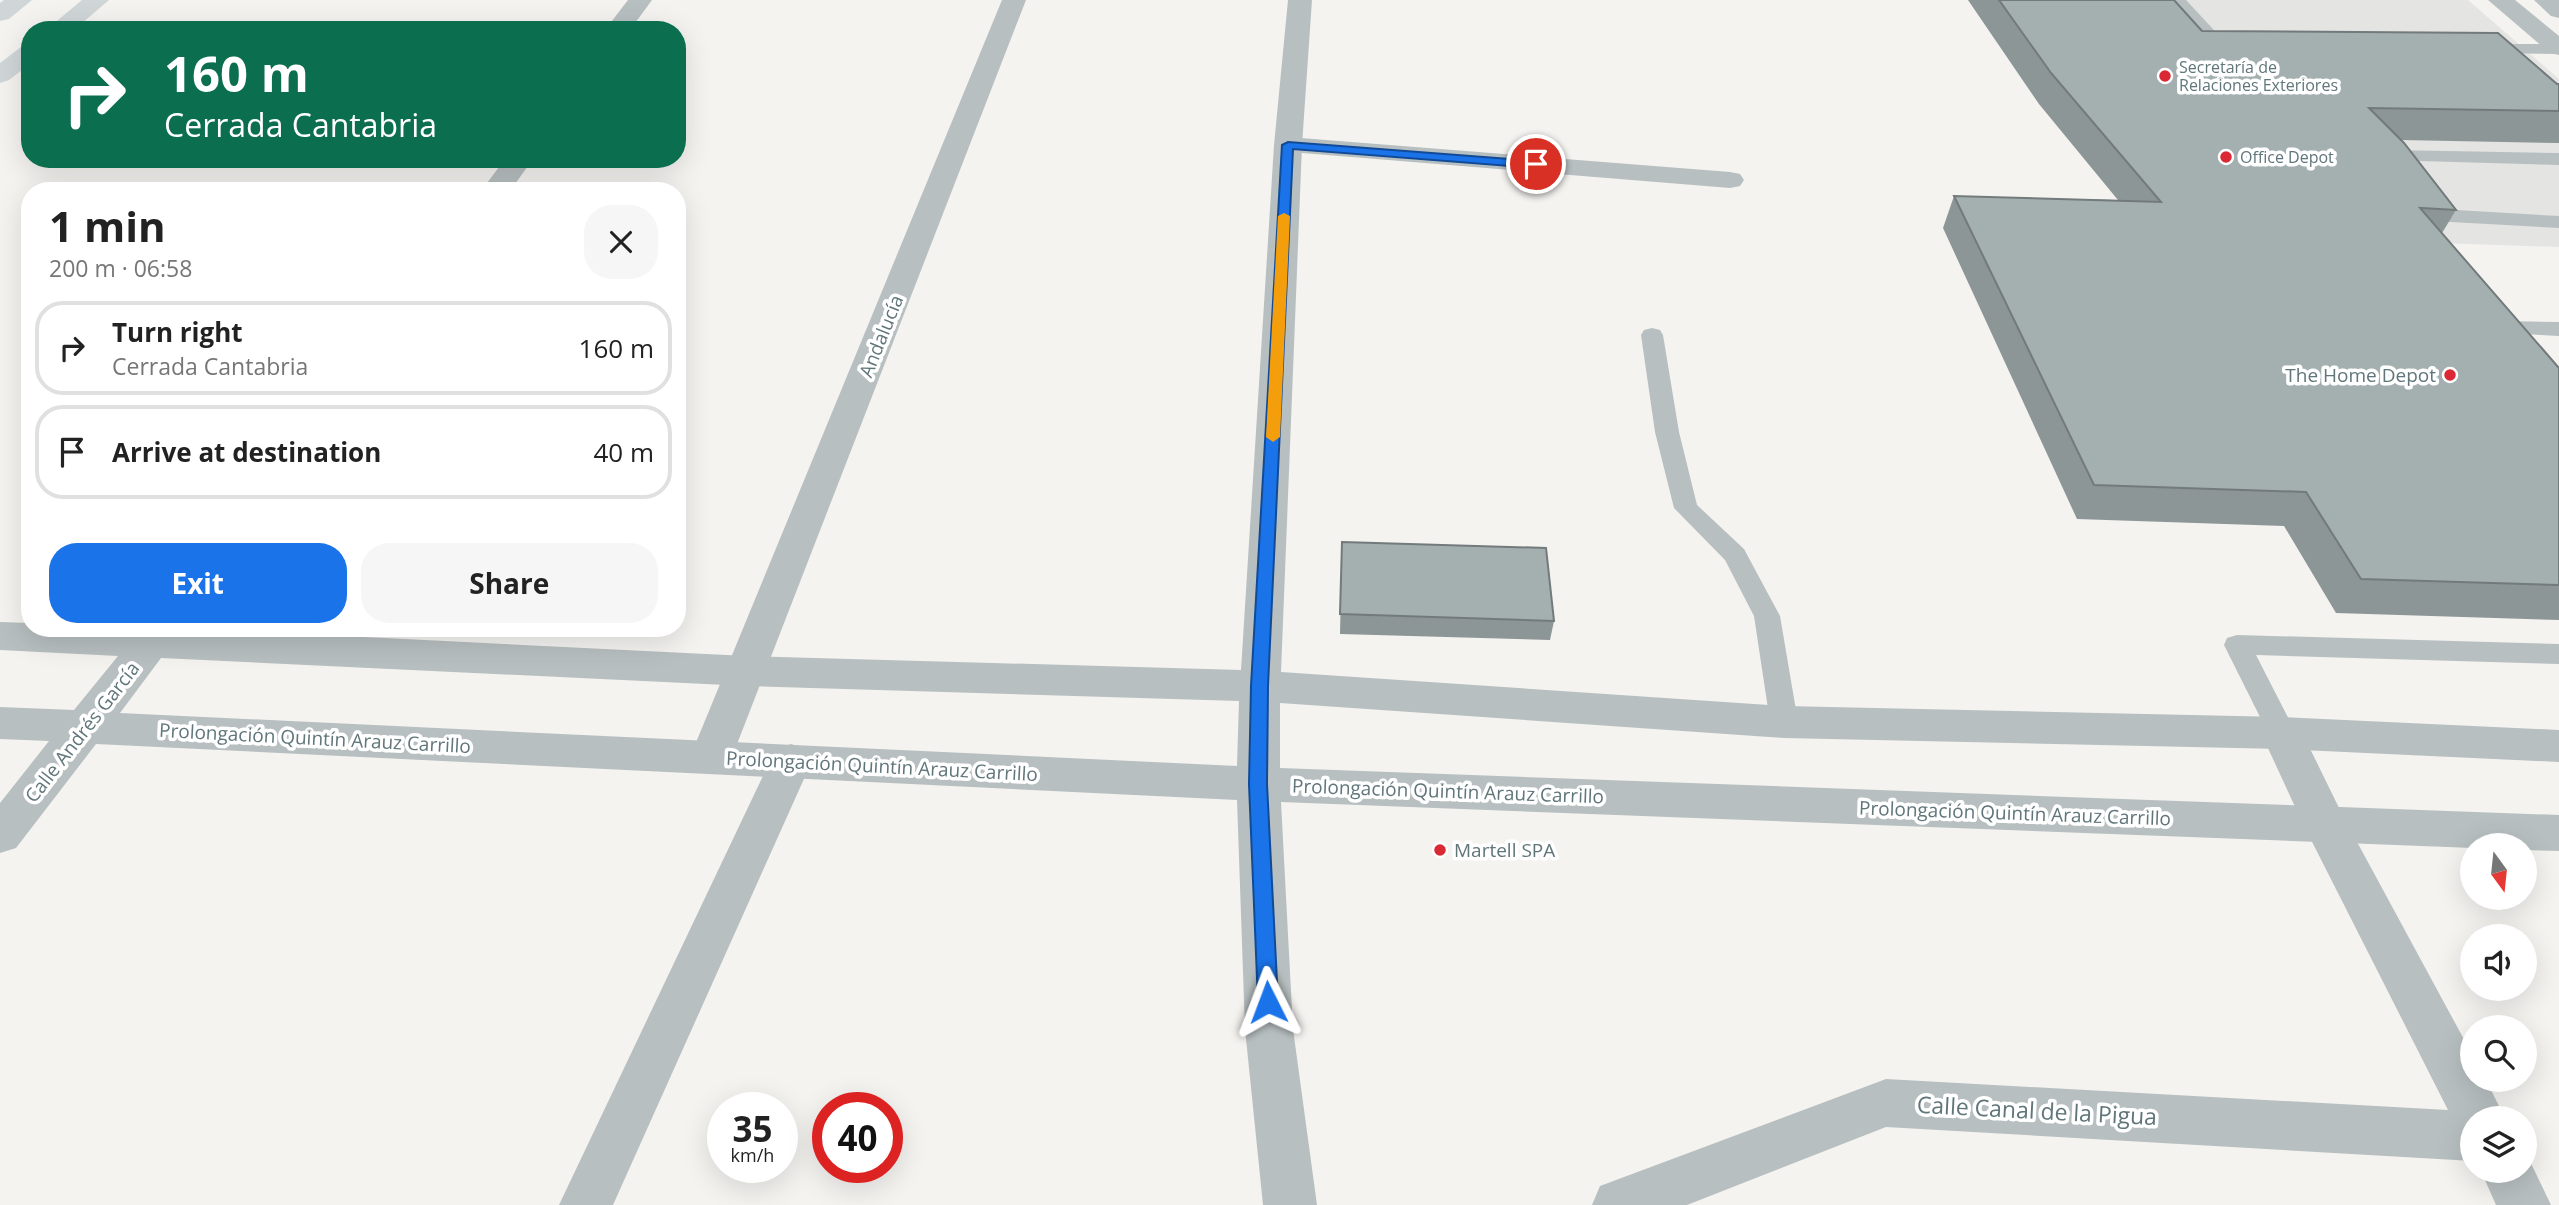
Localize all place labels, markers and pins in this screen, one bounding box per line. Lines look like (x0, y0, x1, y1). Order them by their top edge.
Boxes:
place label: Secretaría de Relaciones Exteriores (2179, 56, 2338, 96)
marker: Secretaría de Relaciones Exteriores (2157, 68, 2173, 84)
pin (1506, 134, 1566, 194)
place label: Office Depot (2240, 146, 2334, 168)
marker: Office Depot (2218, 149, 2234, 165)
place label: The Home Depot (2285, 362, 2436, 388)
marker: The Home Depot (2442, 367, 2458, 383)
place label: Martell SPA (1454, 837, 1555, 863)
marker: Martell SPA (1432, 842, 1448, 858)

